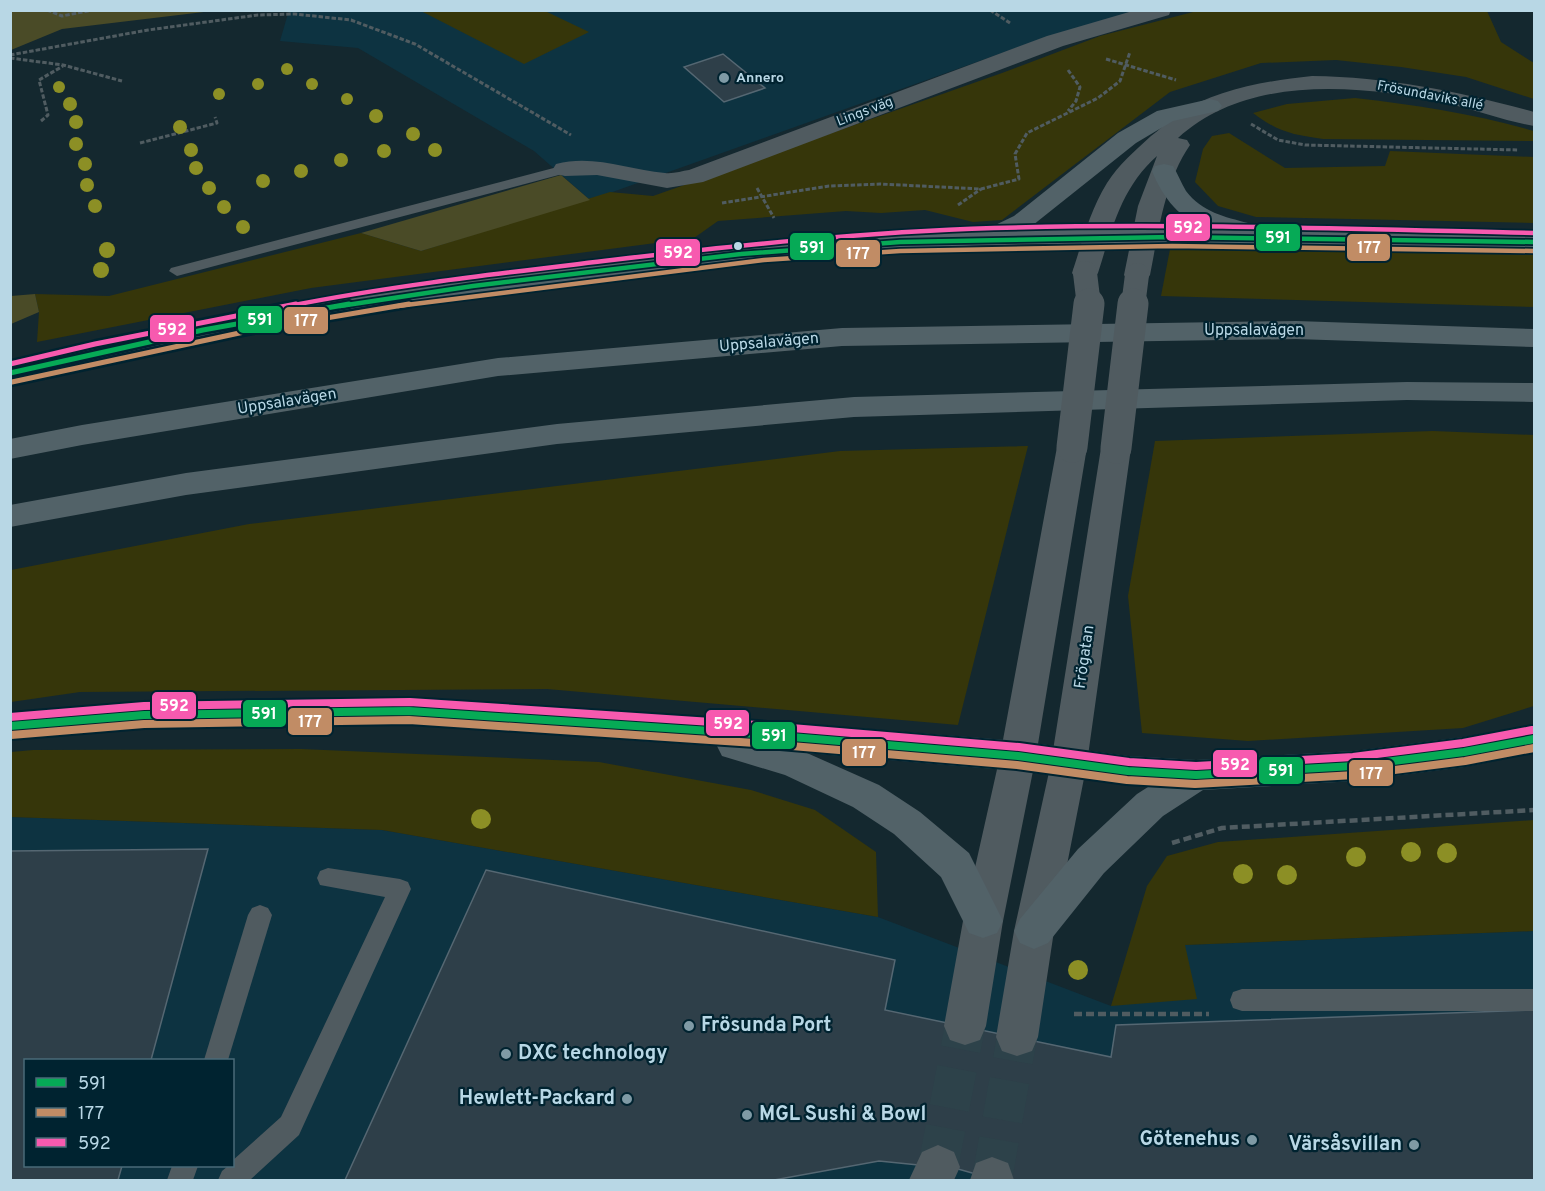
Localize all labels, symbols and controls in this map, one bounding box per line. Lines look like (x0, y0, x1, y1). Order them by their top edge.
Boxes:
place label: Annero (736, 70, 784, 87)
marker: Annero (717, 71, 731, 85)
street label: Frösundaviks allé (1376, 77, 1484, 115)
street label: Lings väg (834, 93, 896, 131)
line badge: 592 (1165, 213, 1211, 242)
text: 592 (1173, 219, 1203, 239)
line badge: 591 (1255, 223, 1301, 252)
text: 591 (1265, 229, 1291, 249)
line badge: 591 (789, 232, 835, 261)
line badge: 177 (1346, 233, 1391, 262)
line badge: 592 (655, 238, 701, 267)
text: 591 (799, 239, 825, 259)
line badge: 177 (835, 239, 881, 268)
text: 177 (1357, 239, 1381, 259)
unlabelled marker (732, 240, 744, 252)
text: 592 (663, 244, 693, 264)
text: 177 (846, 245, 870, 265)
line badge: 591 (237, 305, 283, 334)
line badge: 177 (283, 306, 329, 335)
text: 591 (247, 311, 273, 331)
text: 177 (294, 312, 318, 332)
line badge: 592 (149, 314, 195, 343)
text: 592 (157, 321, 187, 341)
street label: Uppsalavägen (1204, 321, 1304, 341)
street label: Uppsalavägen (718, 329, 820, 357)
street label: Uppsalavägen (236, 384, 338, 420)
street label: Frögatan (1071, 624, 1099, 690)
line badge: 592 (151, 691, 197, 720)
text: 592 (159, 697, 189, 717)
line badge: 591 (242, 699, 287, 728)
text: 591 (251, 705, 277, 725)
line badge: 177 (287, 707, 333, 736)
line badge: 592 (705, 709, 750, 737)
text: 177 (298, 713, 322, 733)
text: 592 (713, 715, 743, 735)
line badge: 591 (751, 721, 796, 750)
text: 591 (761, 727, 787, 747)
line badge: 177 (841, 738, 887, 767)
text: 177 (852, 744, 876, 764)
line badge: 592 (1212, 749, 1258, 778)
text: 592 (1220, 756, 1250, 776)
line badge: 591 (1258, 756, 1304, 785)
line badge: 177 (1348, 759, 1394, 787)
text: 591 (1268, 762, 1294, 782)
text: 177 (1359, 765, 1383, 785)
place label: Frösunda Port (701, 1013, 832, 1039)
marker: Frösunda Port (682, 1019, 696, 1033)
place label: DXC technology (518, 1041, 668, 1067)
marker: DXC technology (499, 1047, 513, 1061)
legend (24, 1059, 234, 1167)
text: 591 (78, 1073, 106, 1096)
place label: Hewlett-Packard (459, 1086, 615, 1112)
marker: Hewlett-Packard (620, 1092, 634, 1106)
place label: MGL Sushi & Bowl (759, 1102, 926, 1128)
text: 177 (78, 1103, 104, 1126)
marker: MGL Sushi & Bowl (740, 1108, 754, 1122)
place label: Götenehus (1139, 1127, 1240, 1153)
place label: Värsåsvillan (1288, 1132, 1402, 1158)
text: 592 (78, 1133, 111, 1156)
marker: Götenehus (1245, 1133, 1259, 1147)
marker: Värsåsvillan (1407, 1138, 1421, 1152)

